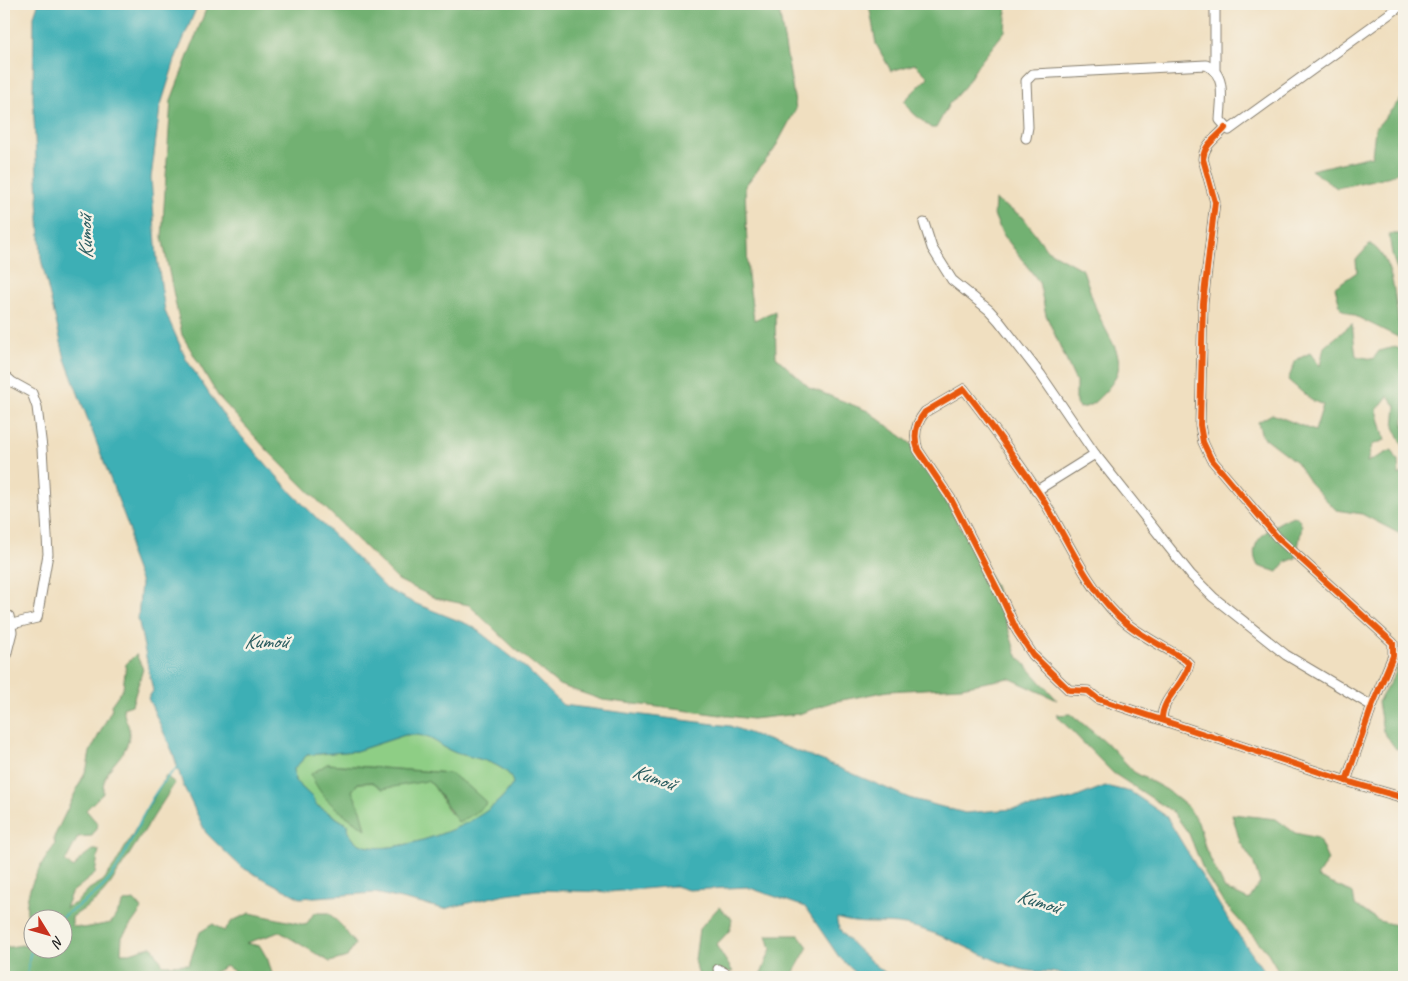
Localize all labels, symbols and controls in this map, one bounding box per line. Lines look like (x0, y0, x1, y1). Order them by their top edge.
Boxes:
water label: Китой (72, 211, 98, 259)
water label: Китой (244, 628, 292, 654)
water label: Китой (629, 758, 683, 798)
water label: Китой (1014, 882, 1068, 921)
north arrow (22, 908, 72, 958)
text: N (47, 933, 67, 952)

